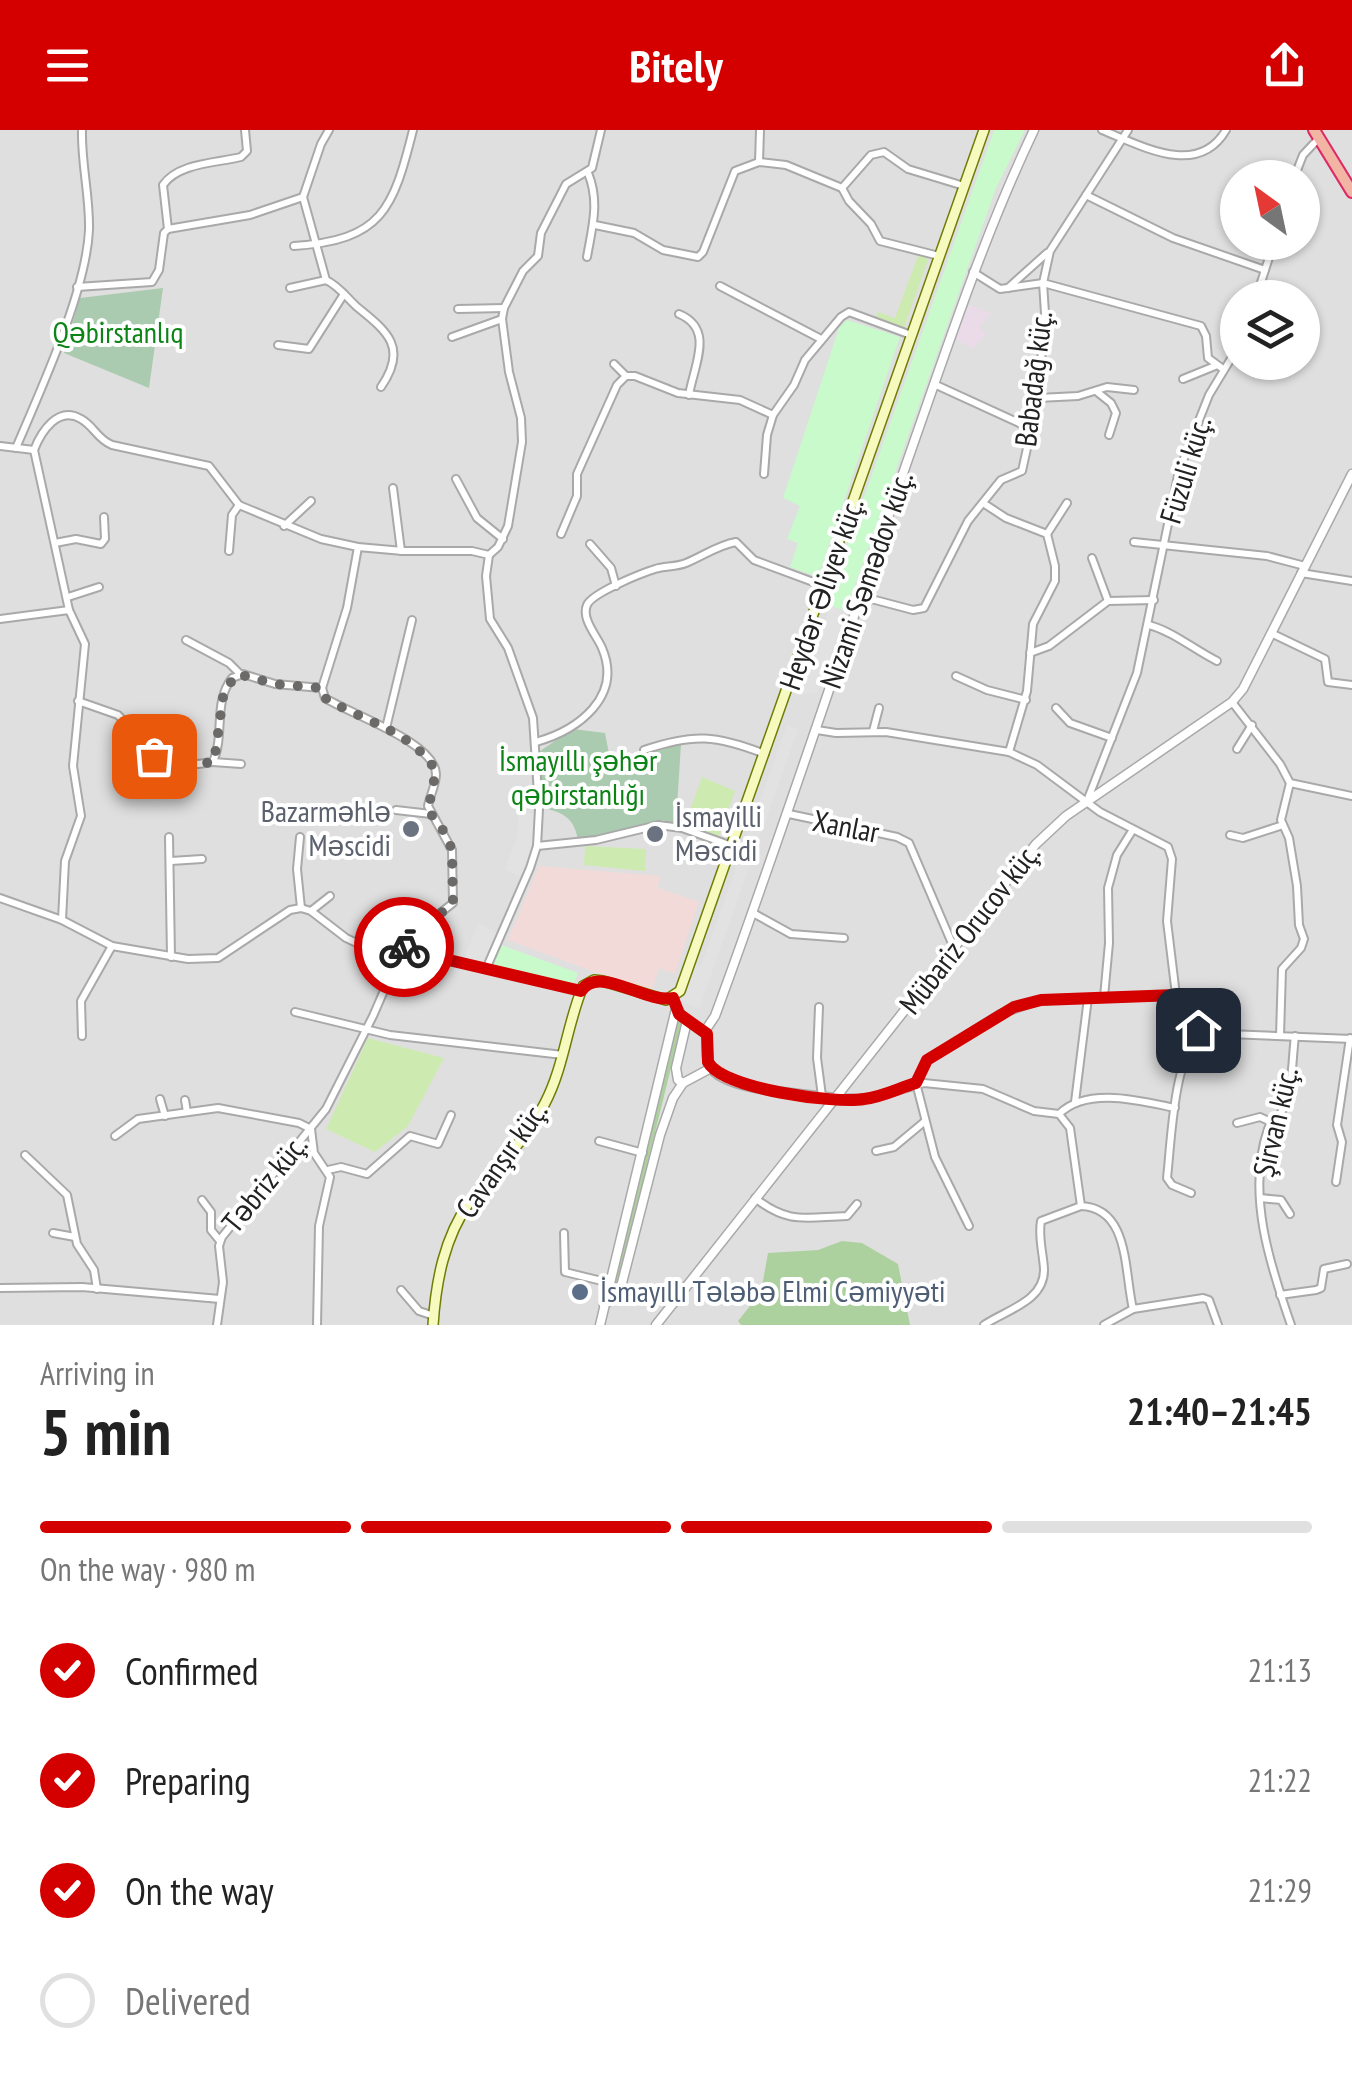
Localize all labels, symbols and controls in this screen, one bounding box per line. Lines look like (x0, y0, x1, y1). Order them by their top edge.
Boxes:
text: Bitely (629, 36, 723, 94)
icon: menu (40, 38, 95, 93)
icon: share (1257, 38, 1312, 93)
north arrow (1220, 160, 1320, 260)
map controls (1220, 160, 1320, 380)
button: layers (1220, 280, 1320, 380)
street label: Babadağ küç. (1005, 309, 1060, 449)
park label: Qəbirstanlıq (53, 312, 183, 351)
street label: Füzuli küç. (1150, 411, 1219, 528)
street label: Nizami Səmədov küç. (810, 466, 921, 693)
street label: Heydər Əliyev küç. (769, 492, 872, 695)
pin (112, 714, 197, 799)
icon: bag (127, 729, 182, 784)
park label: İsmayıllı şəhər qəbirstanlığı (499, 740, 658, 813)
place label: Bazarməhlə Məscidi (261, 791, 391, 864)
place label: İsmayilli Məscidi (675, 796, 762, 869)
street label: Xanlar (810, 800, 884, 851)
marker: Bazarməhlə Məscidi (400, 818, 422, 840)
marker: İsmayilli Məscidi (644, 823, 666, 845)
street label: Mübariz Orucov küç. (890, 835, 1048, 1022)
courier (354, 897, 454, 997)
icon: bike (377, 920, 432, 975)
pin (1156, 988, 1241, 1073)
icon: home (1171, 1003, 1226, 1058)
street label: Şirvan küç. (1243, 1063, 1306, 1180)
street label: Cavanşır küç. (446, 1093, 555, 1225)
street label: Təbriz küç. (213, 1126, 315, 1240)
place label: İsmayıllı Tələbə Elmi Cəmiyyəti (600, 1271, 945, 1310)
marker: İsmayıllı Tələbə Elmi Cəmiyyəti (569, 1281, 591, 1303)
text: Arriving in (40, 1352, 155, 1394)
text: 21:40–21:45 (1127, 1386, 1312, 1435)
text: 5 min (40, 1389, 171, 1473)
text: On the way · 980 m (40, 1548, 255, 1590)
icon: check (40, 1643, 95, 1698)
text: Confirmed (125, 1646, 258, 1695)
text: 21:13 (1248, 1649, 1312, 1691)
icon: check (40, 1753, 95, 1808)
text: Preparing (125, 1756, 251, 1805)
text: 21:22 (1248, 1759, 1312, 1801)
icon: check (40, 1863, 95, 1918)
text: On the way (125, 1866, 273, 1915)
text: 21:29 (1248, 1869, 1312, 1911)
text: Delivered (125, 1976, 251, 2025)

